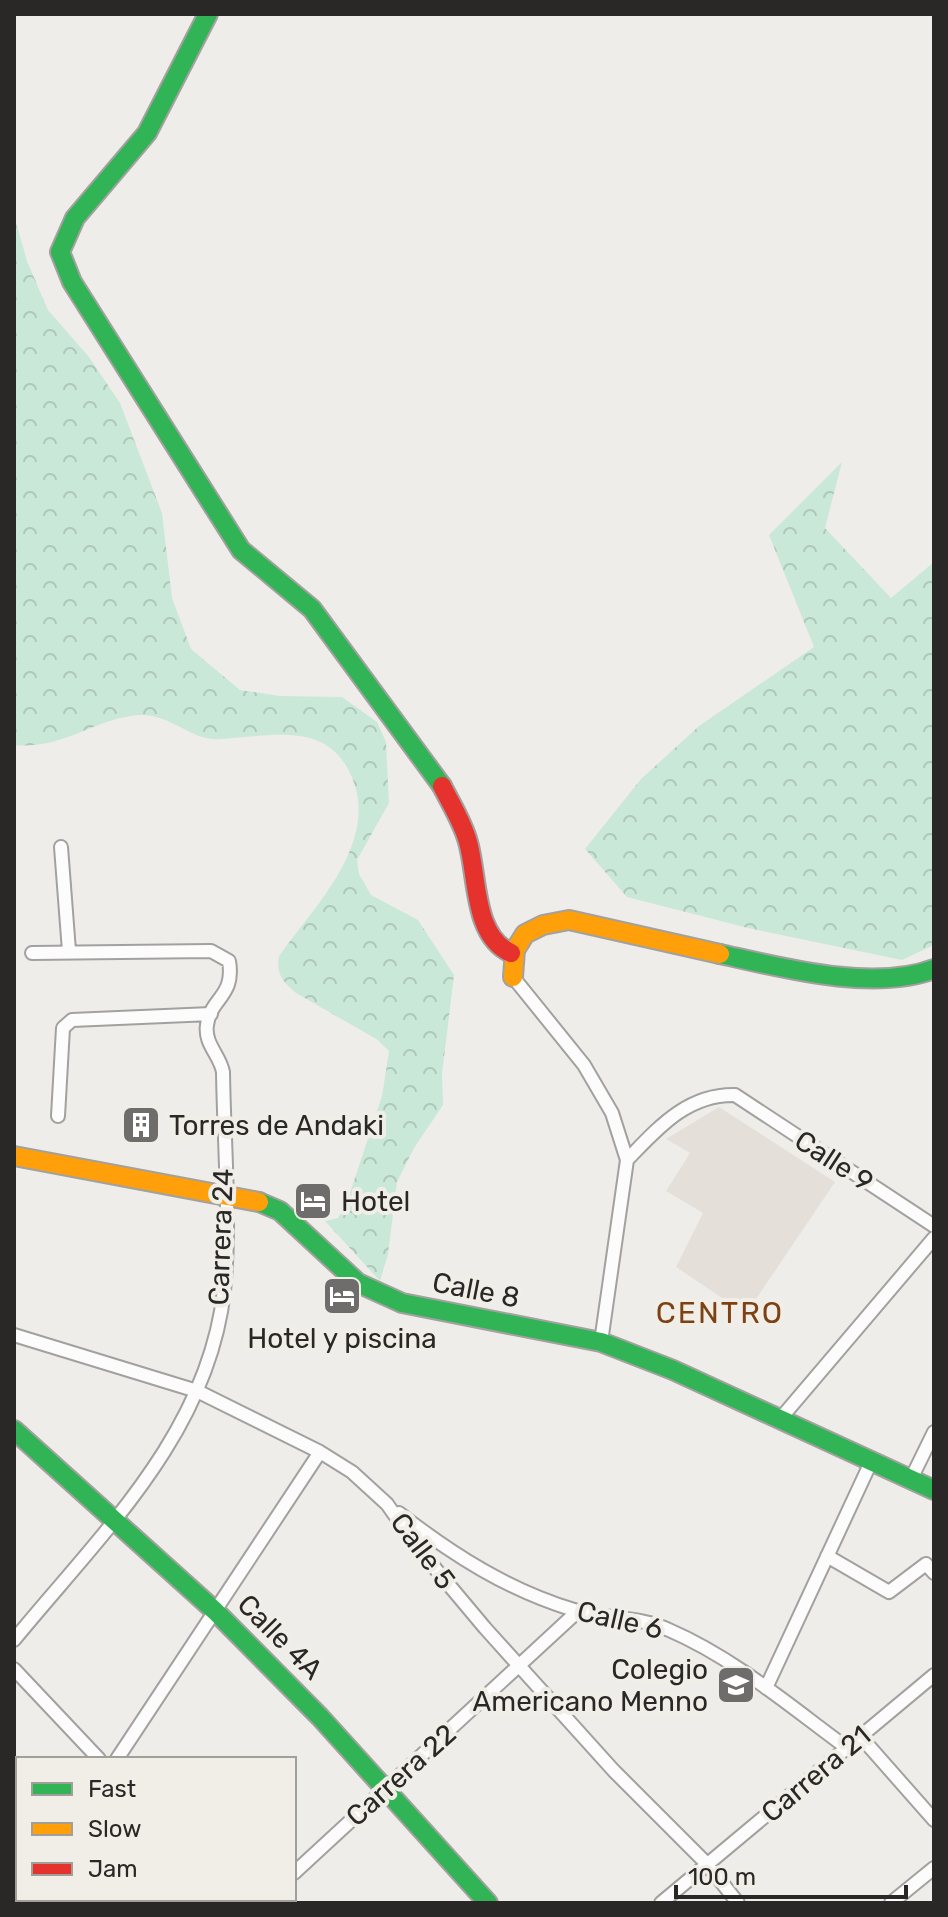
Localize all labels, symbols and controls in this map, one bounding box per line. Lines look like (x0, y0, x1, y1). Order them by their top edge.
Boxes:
building icon: Torres de Andaki (120, 1104, 162, 1146)
place label: Torres de Andaki (169, 1109, 384, 1142)
street label: Calle 9 (789, 1124, 879, 1198)
street label: Carrera 24 (202, 1168, 240, 1306)
hotel icon: Hotel (292, 1180, 334, 1222)
place label: Hotel (341, 1185, 410, 1218)
street label: Calle 8 (430, 1265, 522, 1315)
hotel icon: Hotel y piscina (321, 1275, 363, 1317)
district label: CENTRO (656, 1295, 784, 1331)
place label: Hotel y piscina (247, 1322, 437, 1355)
street label: Calle 5 (384, 1506, 462, 1596)
street label: Calle 4A (231, 1588, 329, 1686)
street label: Calle 6 (574, 1594, 666, 1646)
place label: Colegio Americano Menno (473, 1653, 708, 1718)
school or university icon: Colegio Americano Menno (715, 1664, 757, 1706)
street label: Carrera 22 (339, 1717, 463, 1833)
street label: Carrera 21 (755, 1719, 877, 1829)
legend (16, 1757, 296, 1901)
text: Fast (88, 1775, 136, 1803)
text: Slow (88, 1815, 141, 1843)
scale bar (676, 1849, 906, 1899)
text: Jam (88, 1855, 138, 1883)
text: 100 m (688, 1863, 756, 1891)

